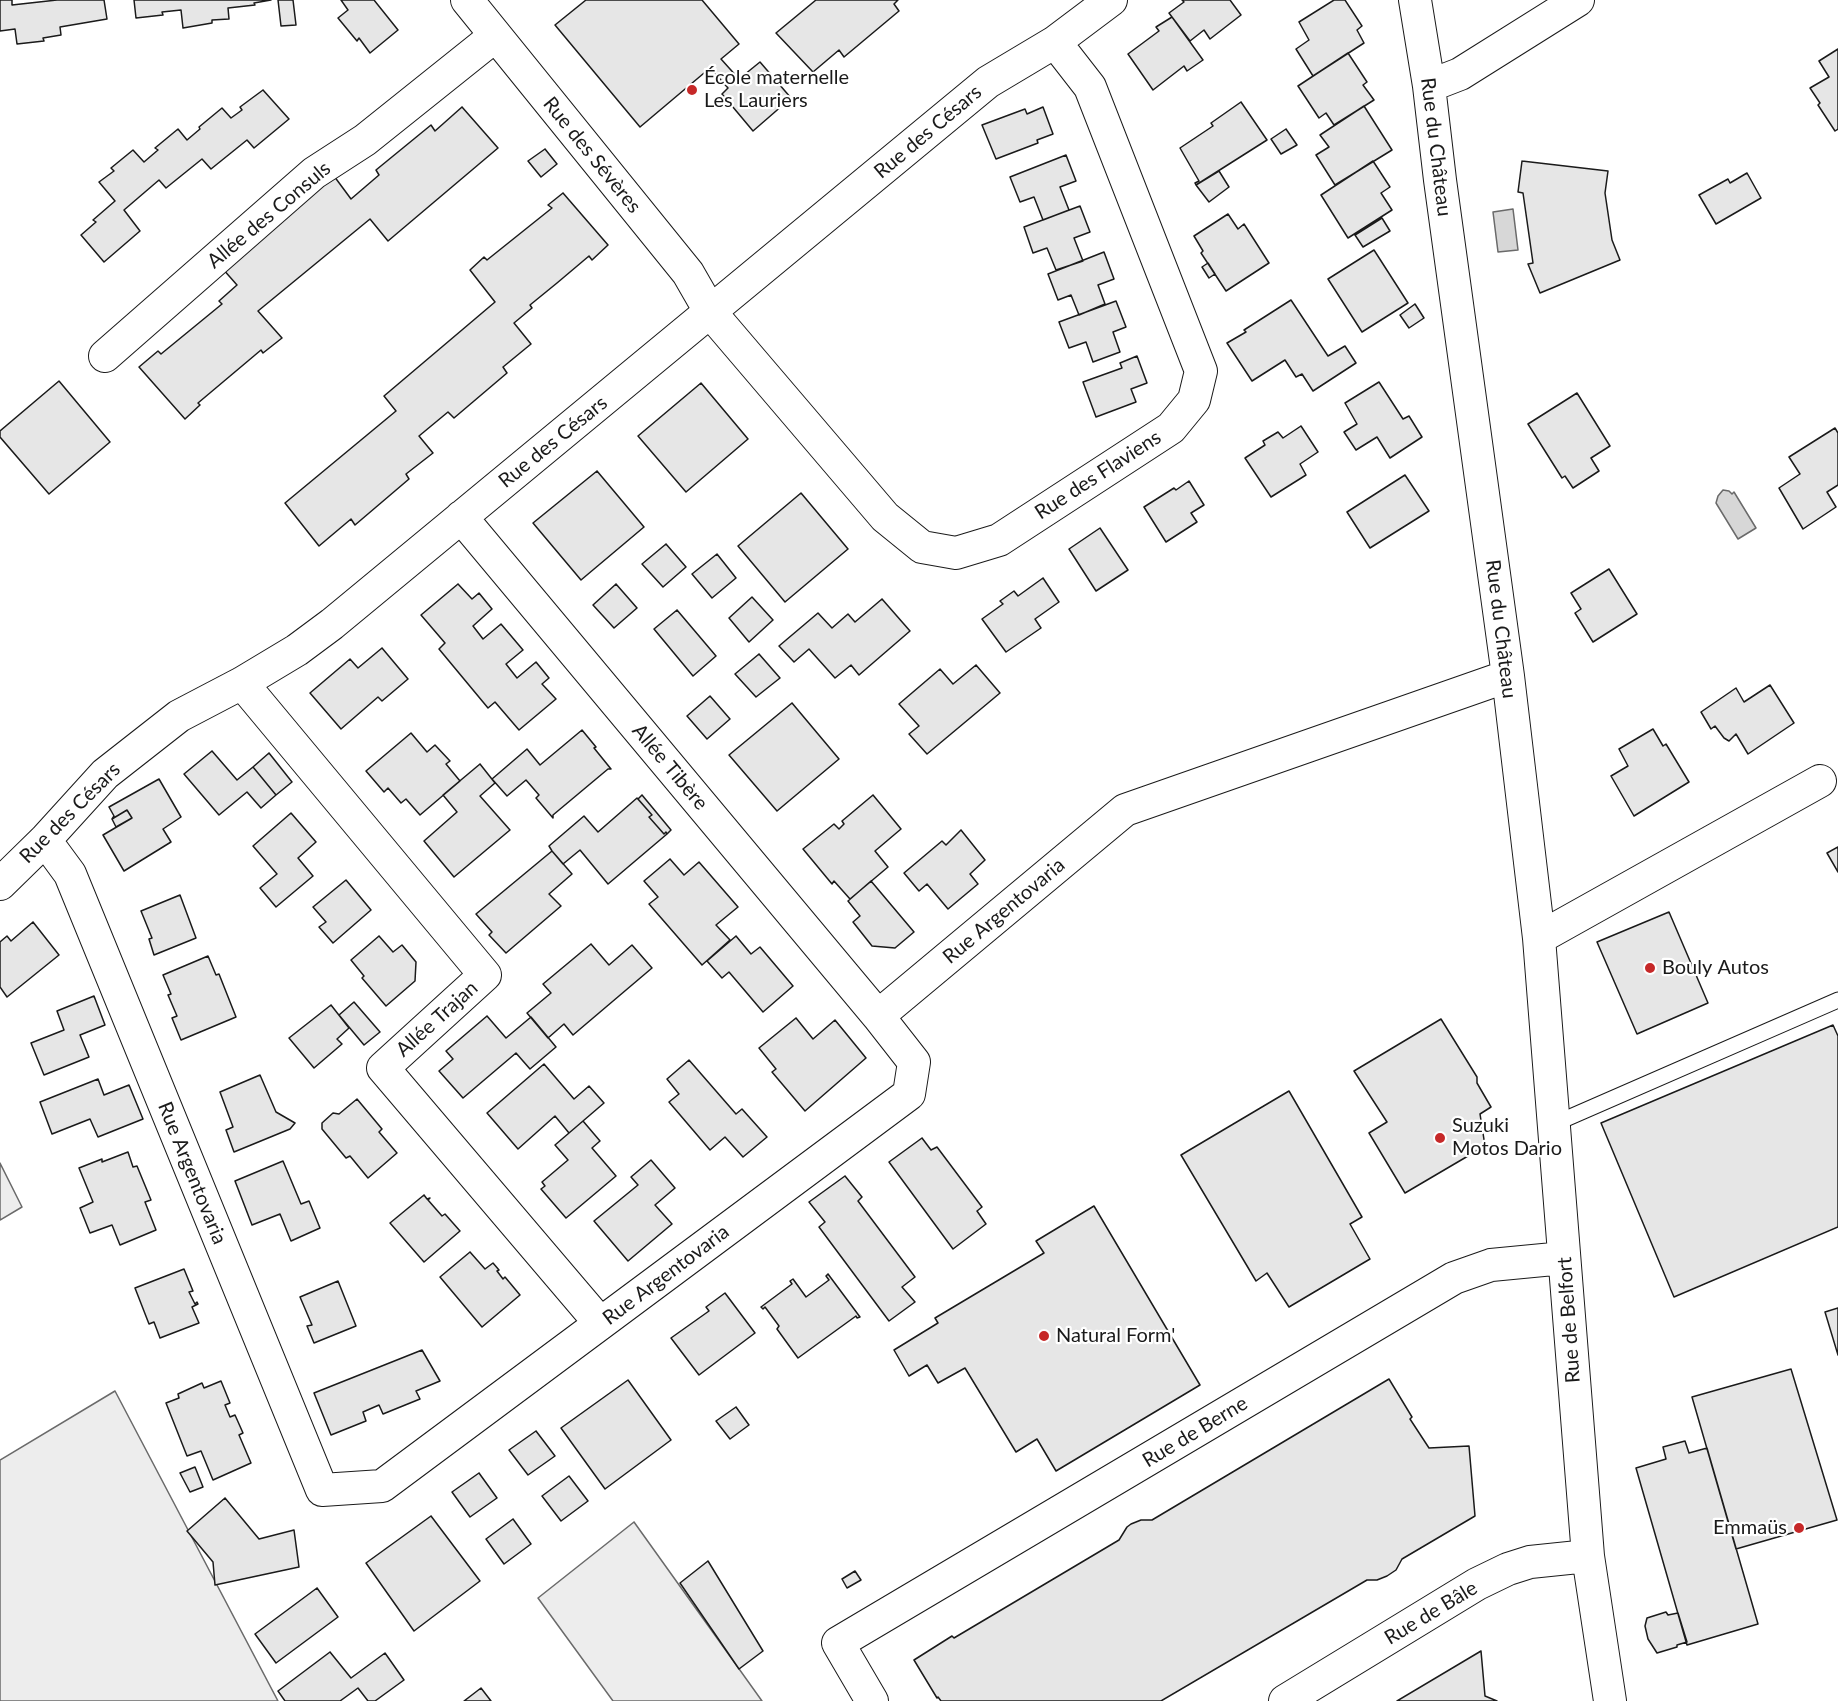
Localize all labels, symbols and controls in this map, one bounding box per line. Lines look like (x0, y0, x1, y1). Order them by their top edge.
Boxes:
place label: École maternelle Les Lauriers (704, 66, 849, 113)
street label: Rue du Château (1416, 76, 1456, 218)
street label: Rue des Césars (869, 80, 987, 184)
marker: École maternelle Les Lauriers (685, 83, 699, 97)
street label: Rue des Sévères (538, 92, 646, 218)
street label: Allée des Consuls (202, 156, 336, 274)
street label: Rue des Césars (494, 391, 612, 493)
street label: Rue des Flaviens (1030, 425, 1166, 525)
street label: Rue du Château (1481, 558, 1521, 700)
street label: Allée Tibère (627, 719, 713, 815)
street label: Rue des Césars (15, 758, 125, 868)
street label: Rue Argentovaria (938, 853, 1070, 969)
place label: Bouly Autos (1662, 956, 1769, 980)
marker: Bouly Autos (1643, 961, 1657, 975)
street label: Allée Trajan (391, 976, 483, 1062)
street label: Rue Argentovaria (152, 1098, 232, 1248)
place label: Suzuki Motos Dario (1452, 1114, 1562, 1161)
marker: Suzuki Motos Dario (1433, 1131, 1447, 1145)
street label: Rue Argentovaria (598, 1220, 734, 1330)
street label: Rue de Belfort (1553, 1256, 1585, 1384)
place label: Natural Form' (1056, 1324, 1175, 1348)
marker: Natural Form' (1037, 1329, 1051, 1343)
street label: Rue de Berne (1138, 1391, 1252, 1473)
place label: Emmaüs (1713, 1516, 1787, 1540)
marker: Emmaüs (1792, 1521, 1806, 1535)
street label: Rue de Bâle (1380, 1576, 1482, 1650)

